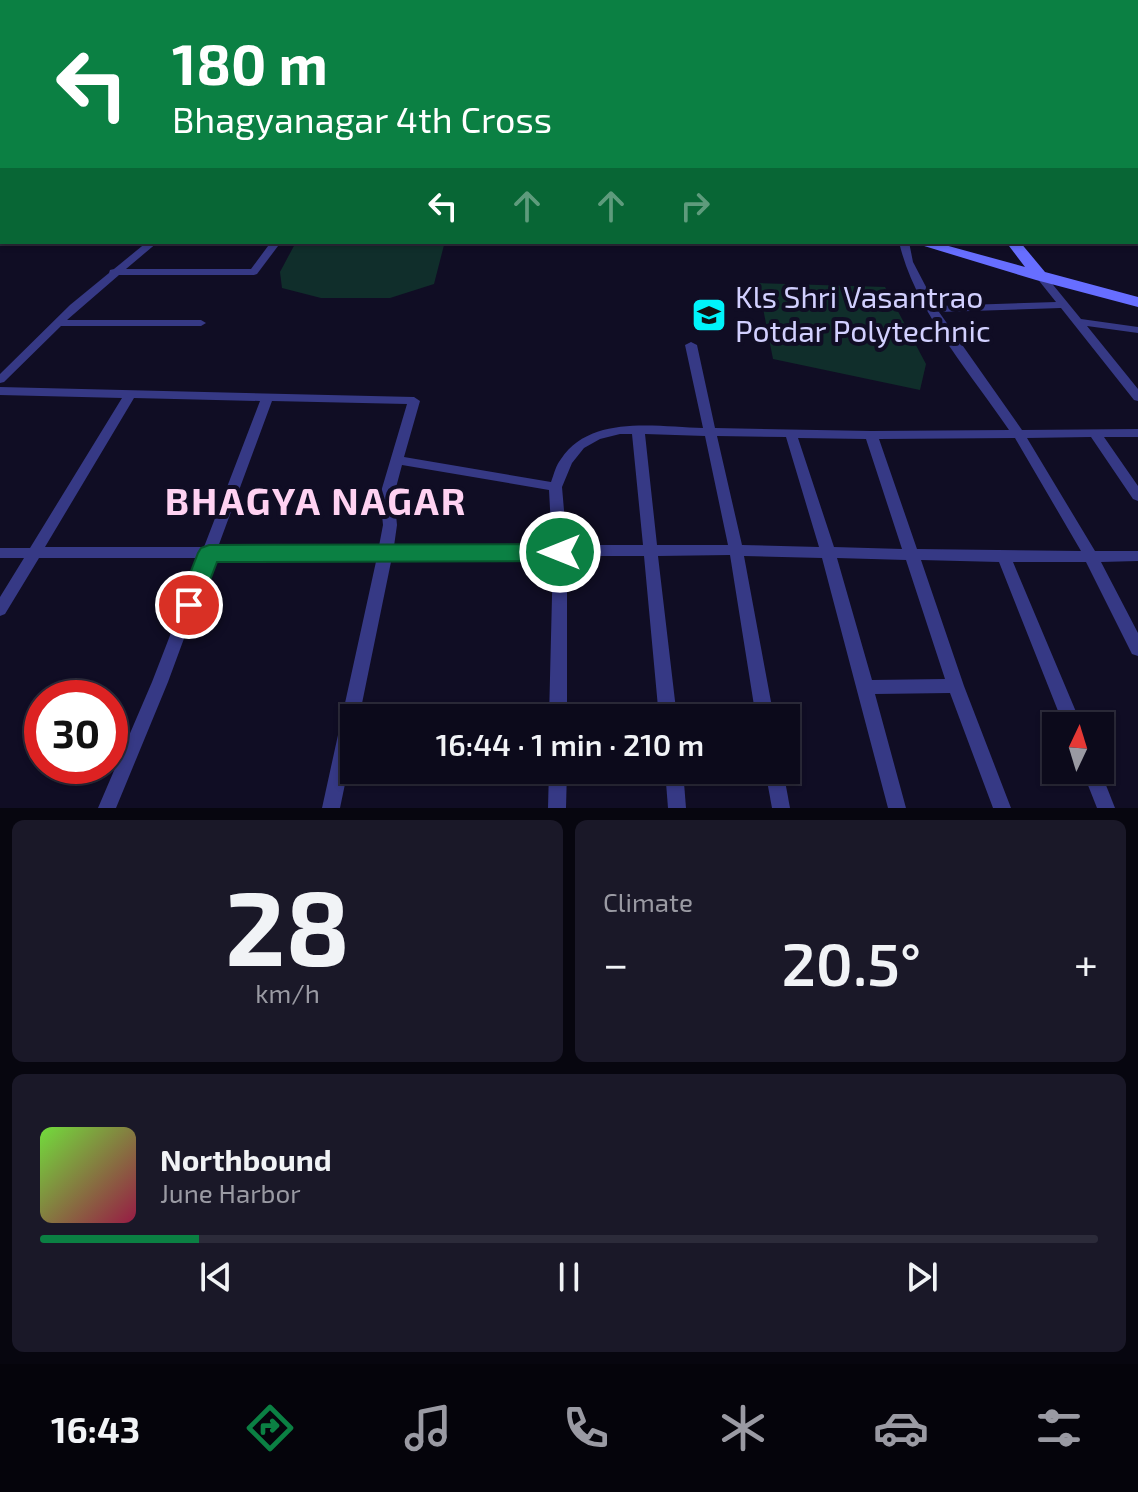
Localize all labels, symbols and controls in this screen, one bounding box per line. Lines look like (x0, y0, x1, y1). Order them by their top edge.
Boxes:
text: 180 m (172, 29, 328, 96)
icon: left (40, 32, 144, 136)
text: Bhagyanagar 4th Cross (172, 97, 552, 140)
icon: left (421, 184, 465, 228)
icon: ahead (505, 184, 549, 228)
icon: ahead (589, 184, 633, 228)
icon: right (673, 184, 717, 228)
place label: Kls Shri Vasantrao Potdar Polytechnic (735, 278, 991, 348)
school or university icon: Kls Shri Vasantrao Potdar Polytechnic (690, 296, 728, 334)
district label: BHAGYA NAGAR (165, 477, 467, 523)
position arrow (518, 510, 602, 594)
pin (155, 571, 223, 639)
icon: arrive (167, 583, 211, 627)
speed limit sign: 30 (24, 680, 128, 784)
north arrow (1042, 712, 1114, 784)
map controls (1042, 712, 1114, 784)
text: 16:44 · 1 min · 210 m (436, 726, 704, 762)
text: 28 (225, 862, 350, 987)
text: Climate (603, 886, 693, 917)
text: 20.5° (781, 926, 921, 998)
text: − (603, 936, 629, 989)
text: + (1074, 936, 1098, 989)
text: km/h (255, 977, 320, 1008)
text: Northbound (160, 1141, 332, 1177)
text: June Harbor (160, 1177, 301, 1208)
icon: previous (194, 1255, 238, 1299)
icon: pause (547, 1255, 591, 1299)
icon: next (900, 1255, 944, 1299)
icon: directions (242, 1400, 298, 1456)
icon: music (400, 1400, 456, 1456)
icon: phone (558, 1400, 614, 1456)
icon: climate (715, 1400, 771, 1456)
icon: car (873, 1400, 929, 1456)
icon: filters (1031, 1400, 1087, 1456)
text: 16:43 (51, 1407, 140, 1450)

